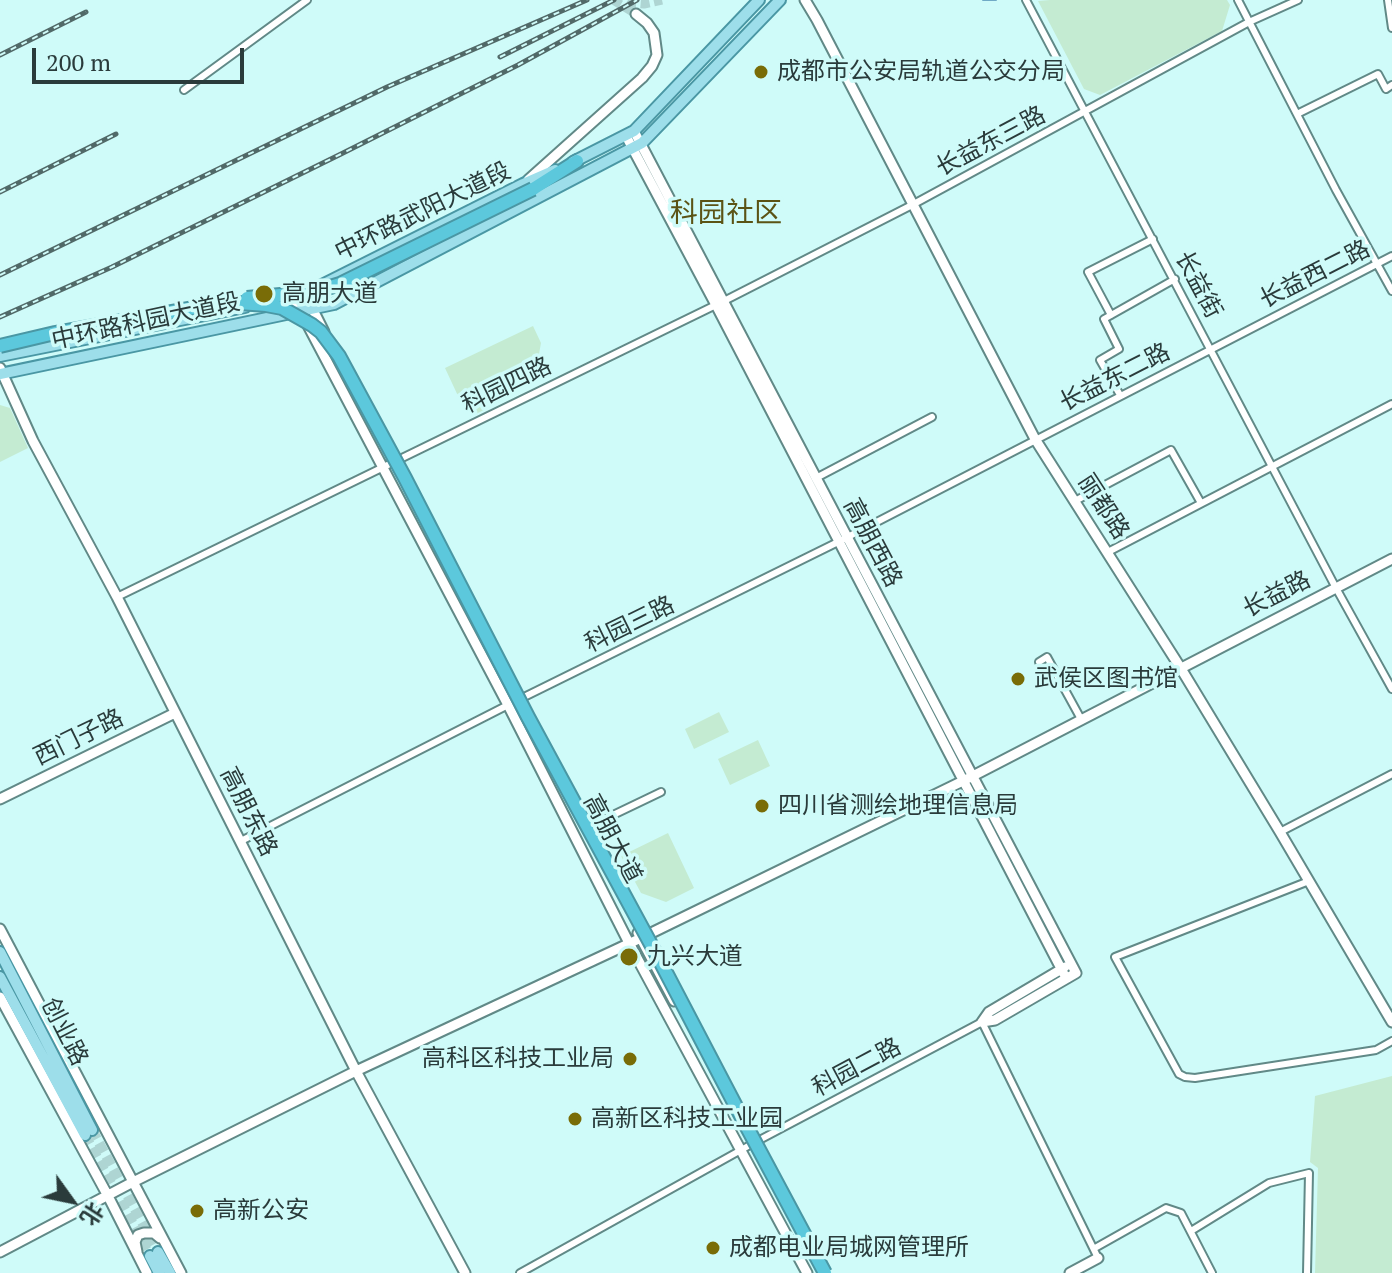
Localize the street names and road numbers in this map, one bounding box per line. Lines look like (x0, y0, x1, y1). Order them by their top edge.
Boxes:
street label: 长益东三路 (931, 101, 1051, 183)
street label: 中环路武阳大道段 (330, 157, 516, 267)
street label: 长益西二路 (1255, 235, 1375, 315)
street label: 长益街 (1168, 246, 1228, 324)
street label: 中环路科园大道段 (49, 288, 243, 356)
street label: 长益东二路 (1055, 338, 1175, 418)
street label: 科园四路 (458, 352, 556, 420)
street label: 丽都路 (1071, 469, 1135, 545)
street label: 高朋西路 (837, 494, 907, 592)
street label: 长益路 (1238, 566, 1316, 624)
street label: 科园三路 (581, 591, 679, 659)
street label: 西门子路 (30, 704, 128, 772)
street label: 高朋东路 (213, 763, 283, 861)
street label: 高朋大道 (577, 790, 647, 888)
street label: 创业路 (35, 993, 93, 1071)
street label: 科园二路 (808, 1033, 906, 1103)

